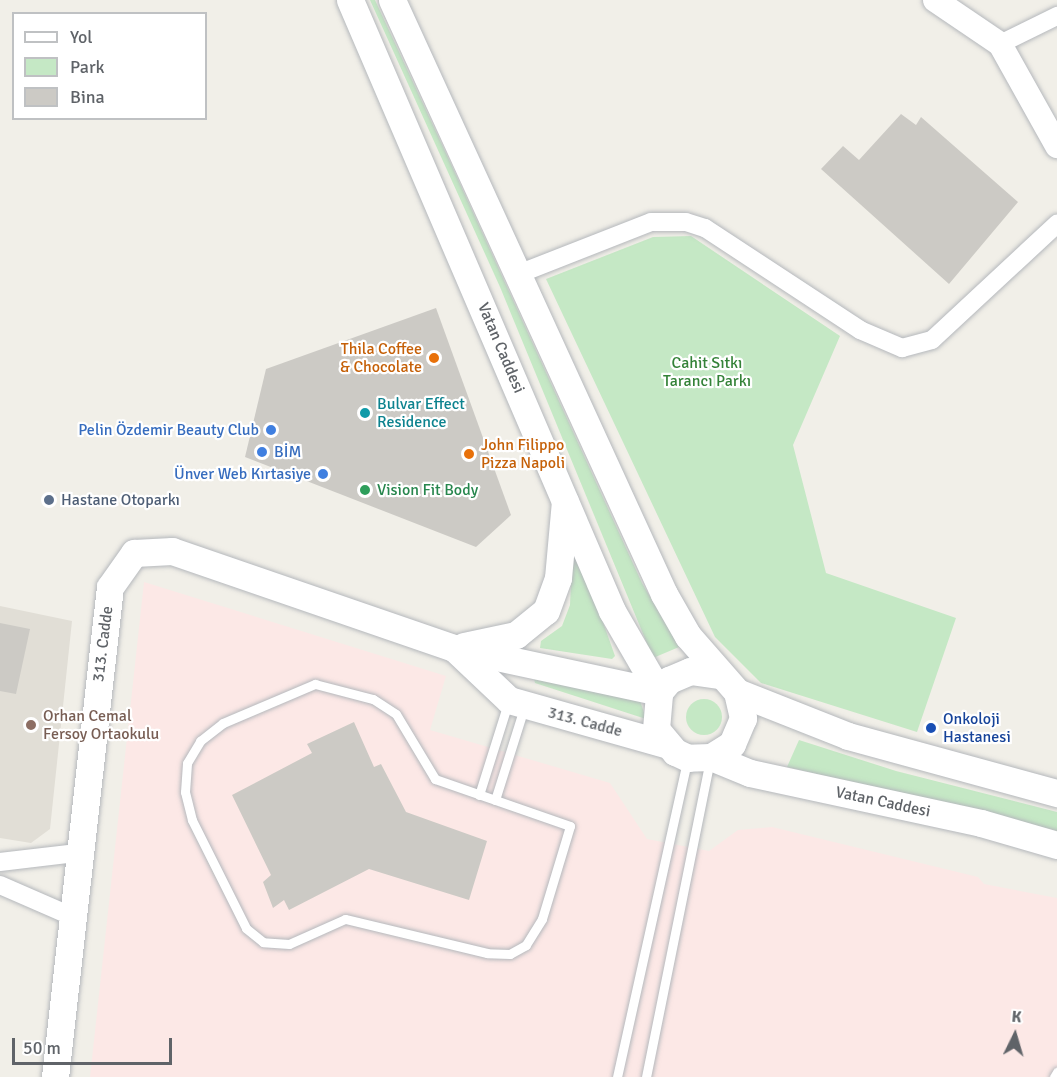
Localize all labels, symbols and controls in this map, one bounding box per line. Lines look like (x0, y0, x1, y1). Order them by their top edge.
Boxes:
legend (12, 12, 207, 120)
text: Yol (70, 26, 93, 48)
text: Park (70, 56, 105, 78)
text: Bina (70, 86, 105, 108)
street label: Vatan Caddesi (473, 300, 529, 396)
place label: Thila Coffee & Chocolate (340, 339, 422, 377)
marker: Thila Coffee & Chocolate (427, 351, 441, 365)
park label: Cahit Sıtkı Tarancı Parkı (663, 353, 751, 391)
place label: Bulvar Effect Residence (377, 394, 465, 432)
marker: Bulvar Effect Residence (358, 406, 372, 420)
place label: Pelin Özdemir Beauty Club (78, 420, 259, 440)
marker: Pelin Özdemir Beauty Club (264, 423, 278, 437)
place label: John Filippo Pizza Napoli (481, 435, 565, 473)
place label: BİM (274, 442, 301, 462)
marker: BİM (255, 445, 269, 459)
marker: John Filippo Pizza Napoli (462, 447, 476, 461)
place label: Ünver Web Kırtasiye (174, 464, 311, 484)
marker: Ünver Web Kırtasiye (316, 467, 330, 481)
place label: Vision Fit Body (377, 480, 478, 500)
marker: Vision Fit Body (358, 483, 372, 497)
place label: Hastane Otoparkı (61, 490, 180, 510)
marker: Hastane Otoparkı (42, 493, 56, 507)
street label: 313. Cadde (89, 605, 117, 683)
street label: 313. Cadde (546, 703, 624, 741)
place label: Orhan Cemal Fersoy Ortaokulu (43, 706, 159, 744)
place label: Onkoloji Hastanesi (943, 709, 1011, 747)
marker: Orhan Cemal Fersoy Ortaokulu (24, 718, 38, 732)
marker: Onkoloji Hastanesi (924, 721, 938, 735)
street label: Vatan Caddesi (834, 783, 932, 821)
north arrow (985, 1005, 1045, 1065)
text: K (1011, 1007, 1022, 1027)
scale bar (15, 1026, 176, 1064)
text: 50 m (23, 1037, 61, 1059)

